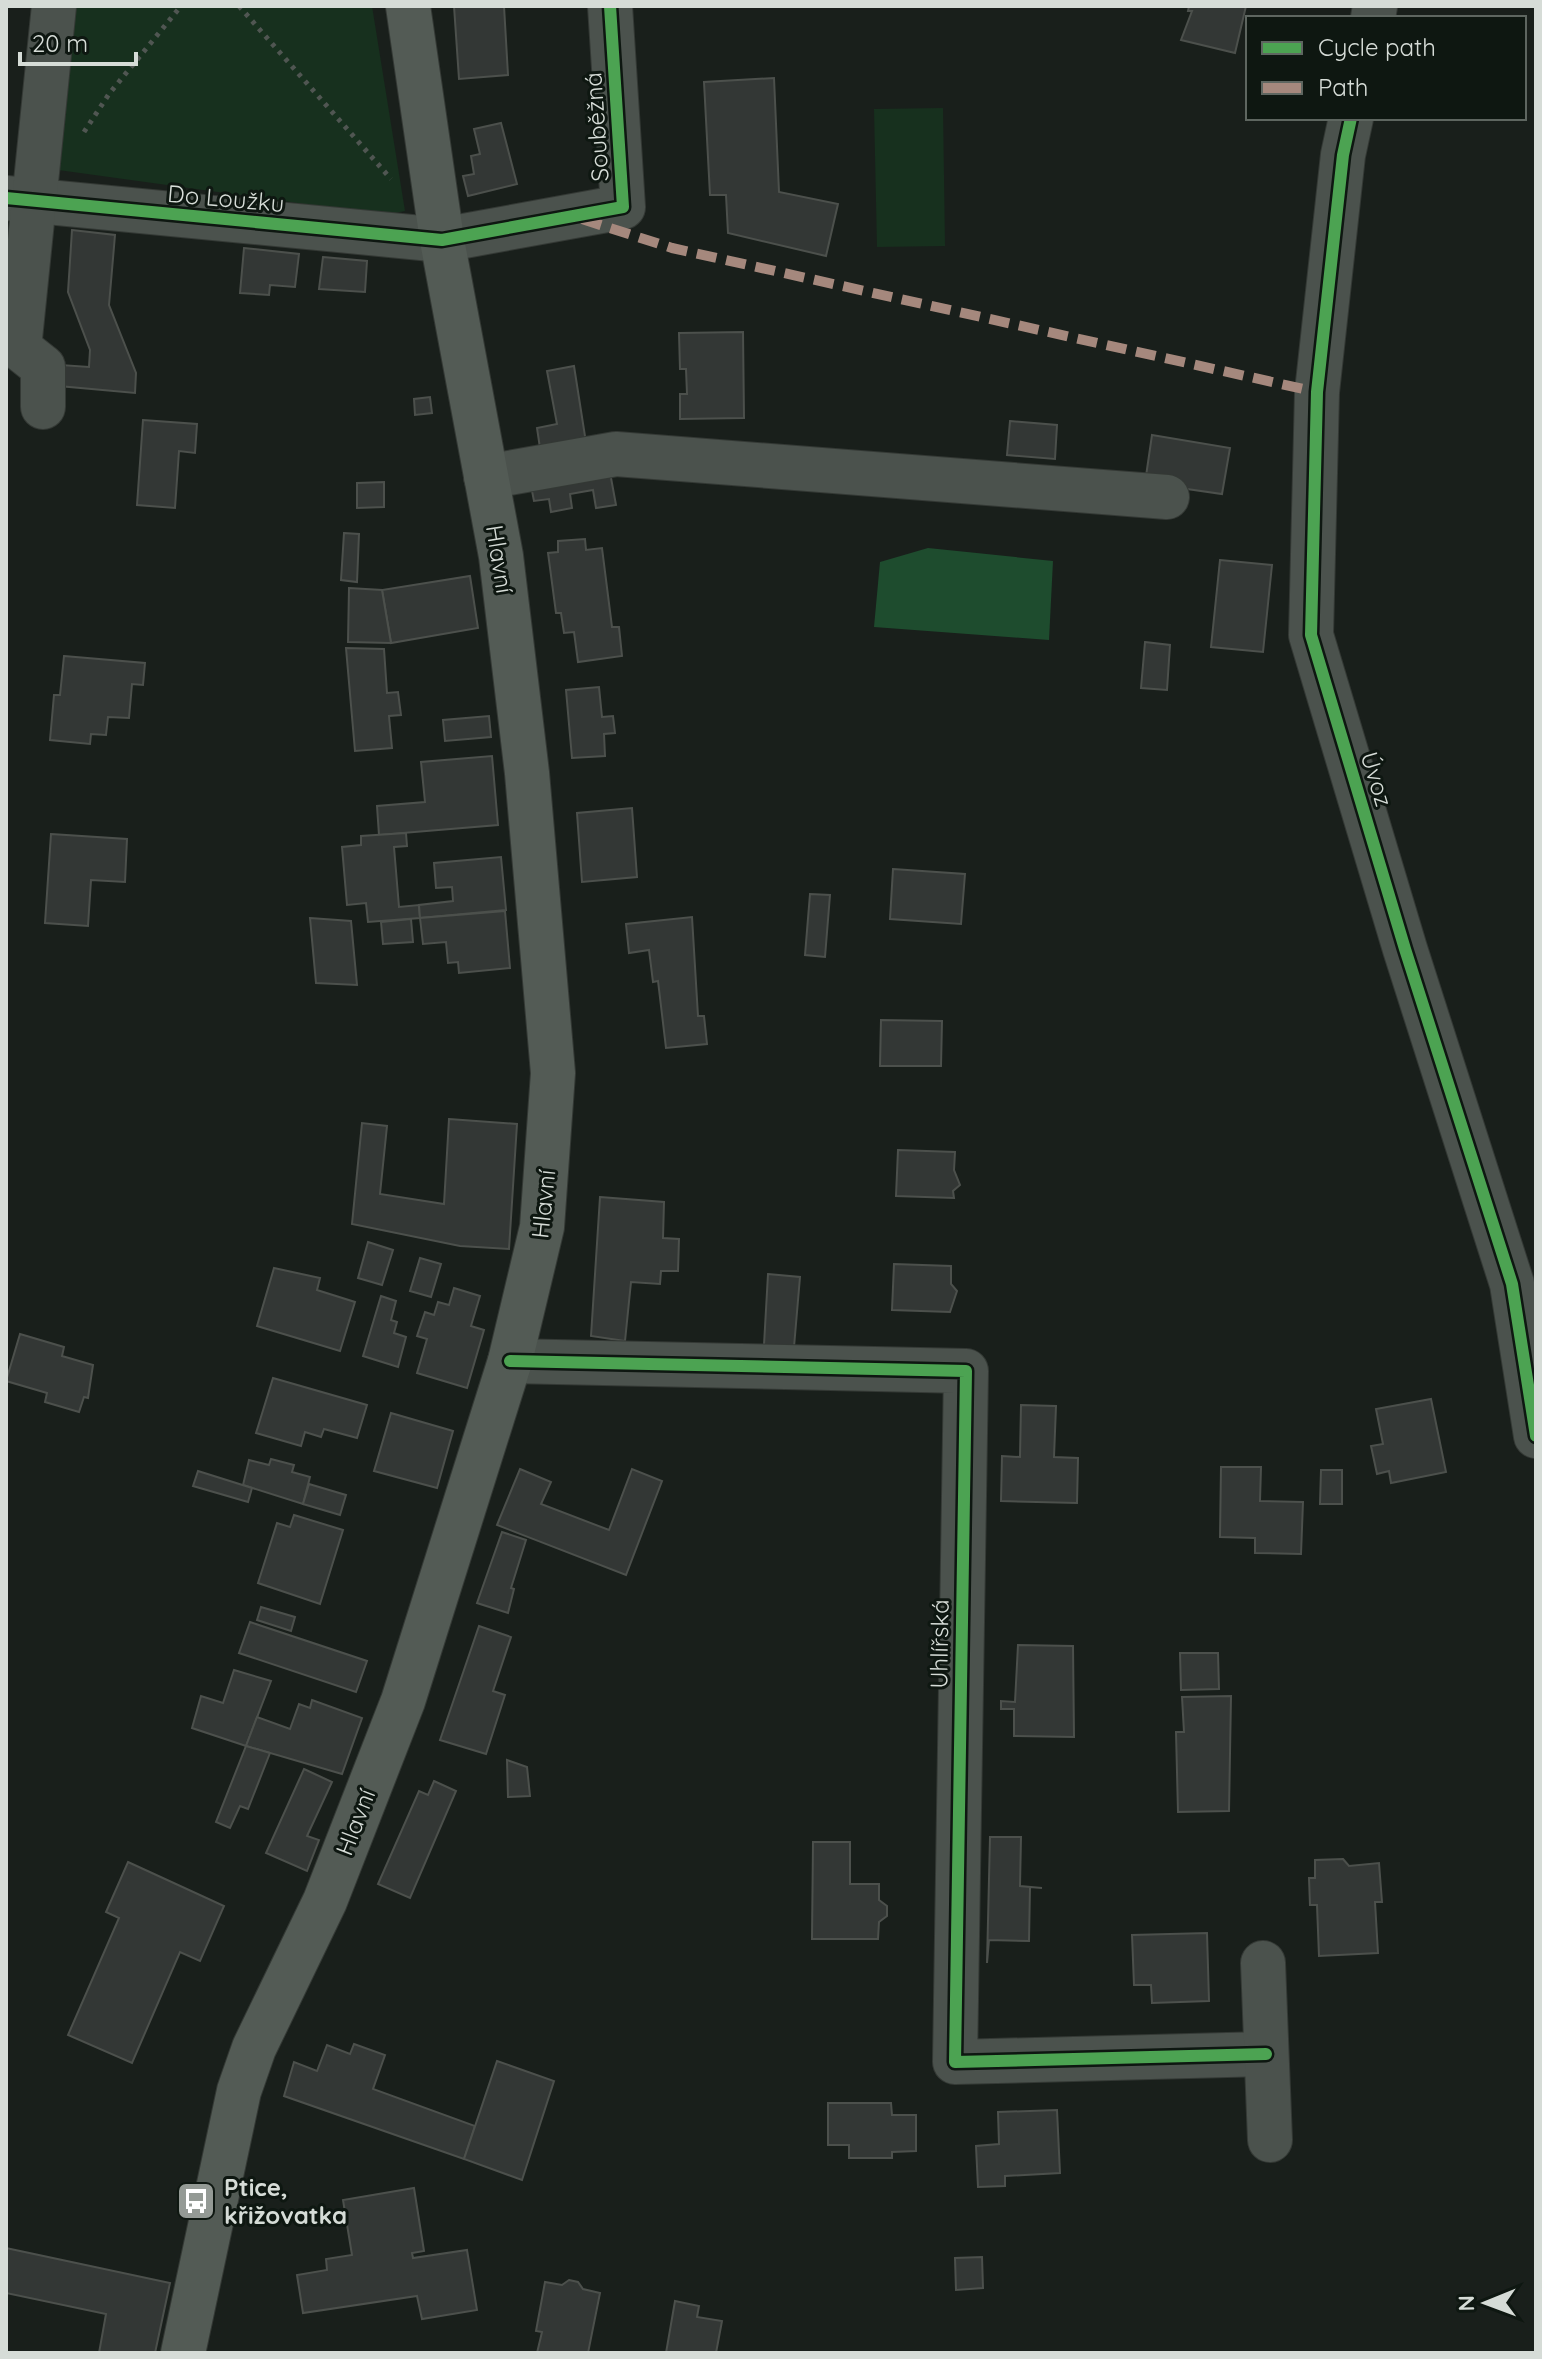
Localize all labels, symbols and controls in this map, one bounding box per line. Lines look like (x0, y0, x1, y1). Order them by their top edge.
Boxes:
scale bar (20, 16, 136, 66)
legend (1246, 16, 1526, 120)
text: 20 m (32, 28, 88, 58)
text: Cycle path (1318, 32, 1436, 62)
street label: Souběžná (577, 71, 615, 183)
text: Path (1318, 72, 1369, 102)
street label: Do Loužku (166, 178, 286, 218)
street label: Hlavní (480, 523, 520, 596)
street label: Úvoz (1355, 748, 1399, 810)
street label: Hlavní (524, 1167, 562, 1240)
street label: Uhlířská (923, 1599, 955, 1689)
street label: Hlavní (329, 1784, 382, 1859)
place label: Ptice, křižovatka (224, 2172, 347, 2230)
bus stop icon: Ptice, křižovatka (175, 2180, 217, 2222)
north arrow (1446, 2263, 1526, 2343)
text: N (1452, 2295, 1480, 2312)

